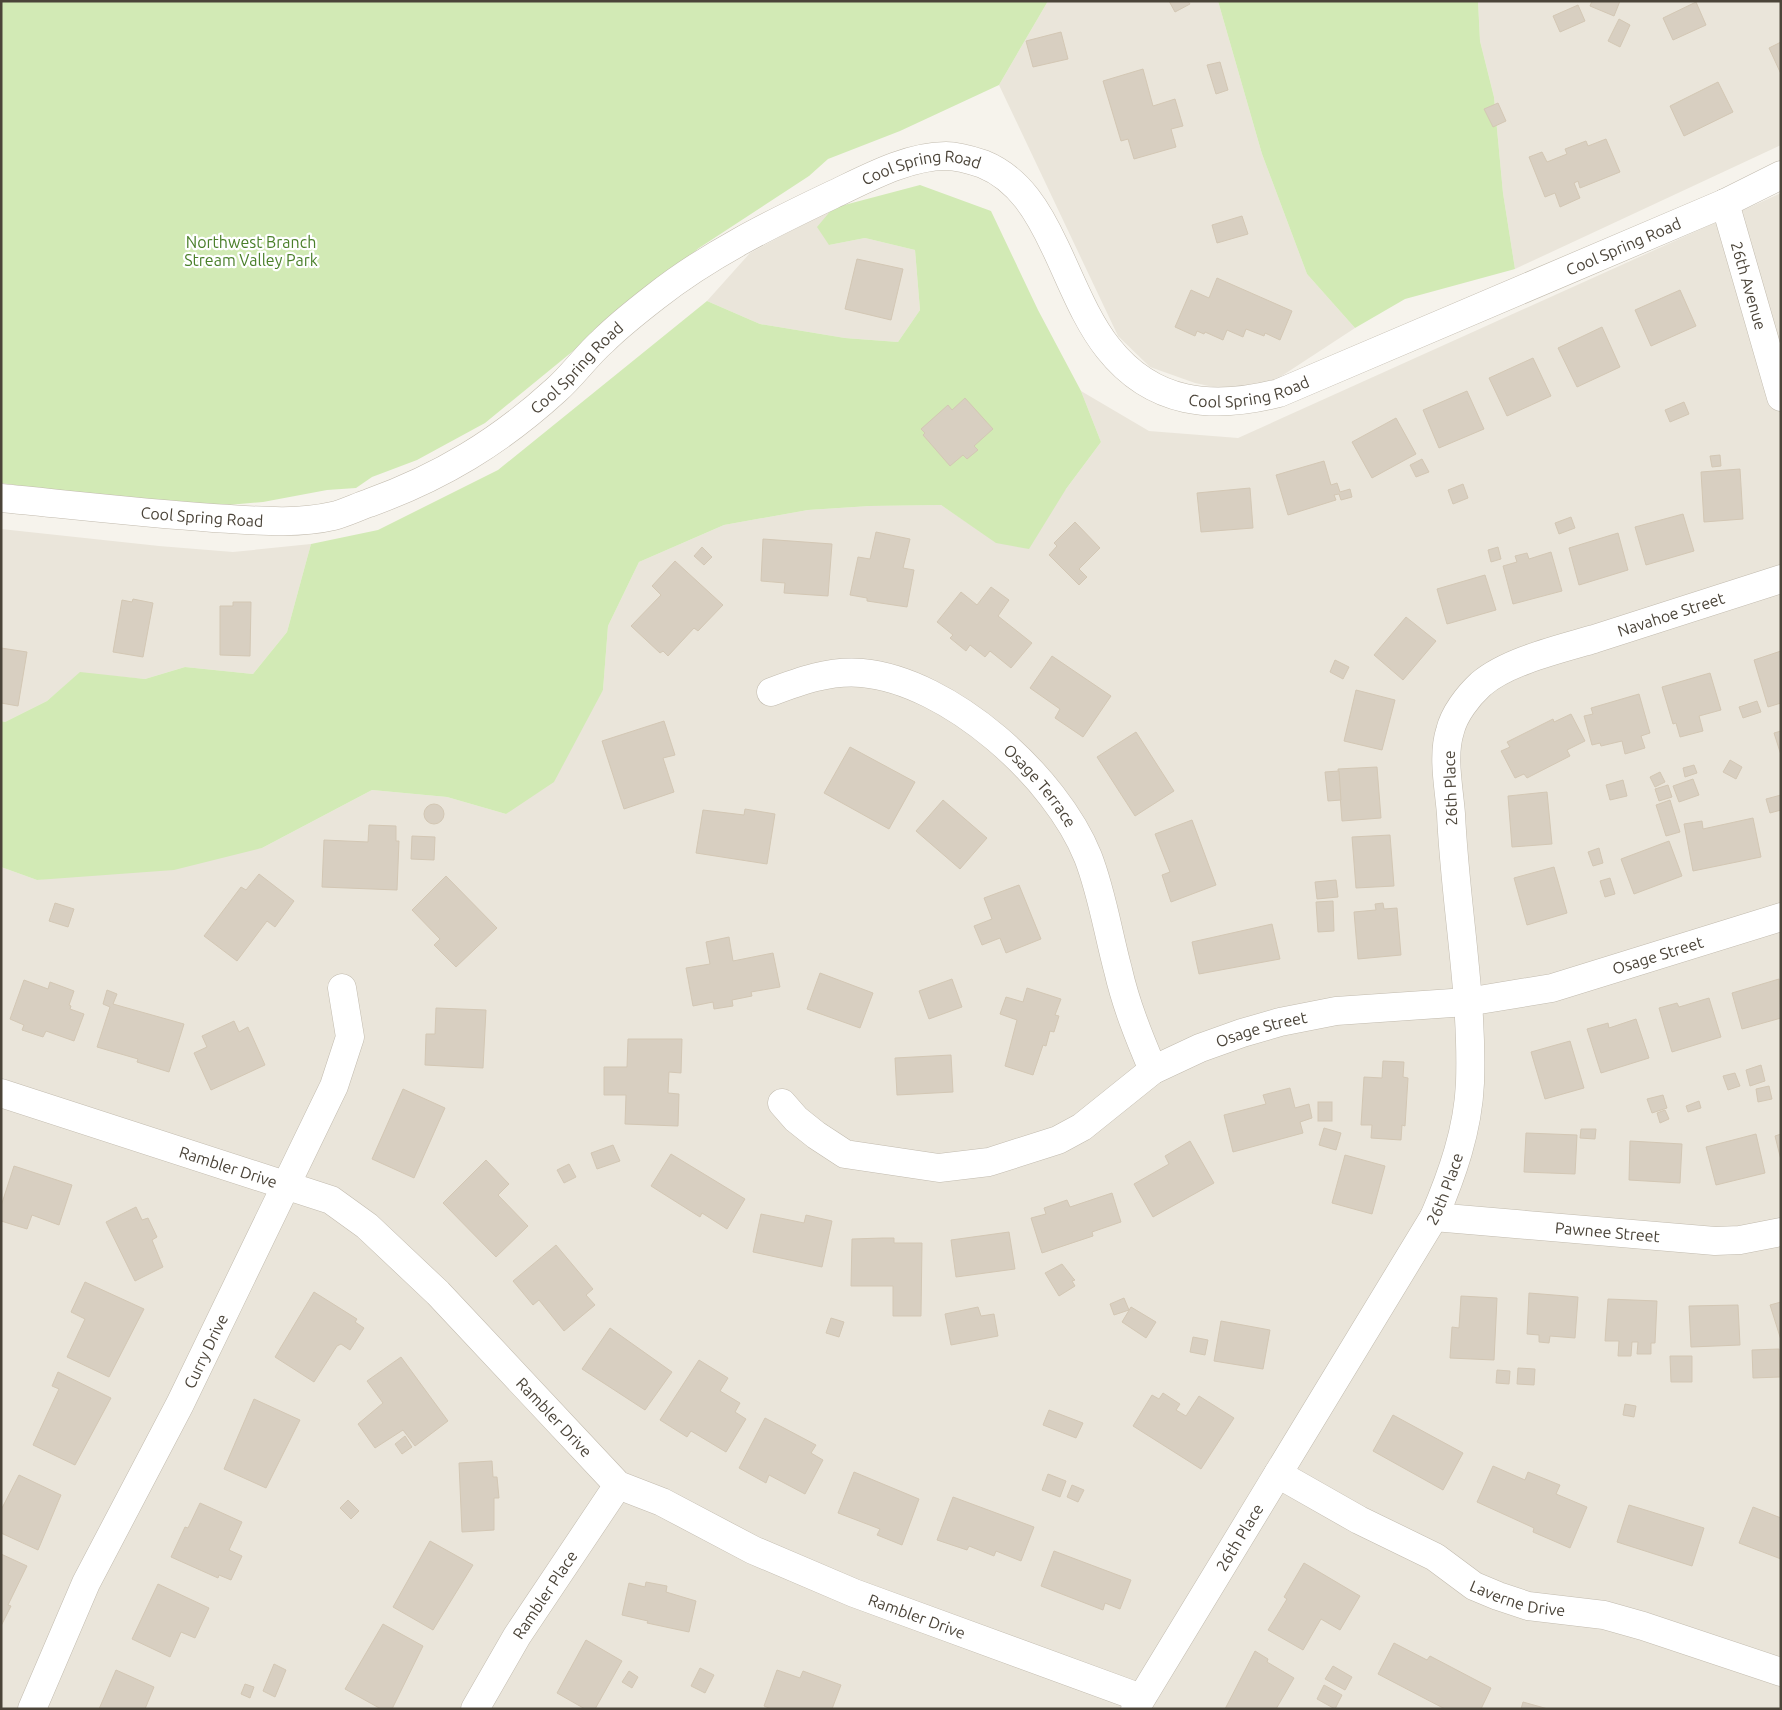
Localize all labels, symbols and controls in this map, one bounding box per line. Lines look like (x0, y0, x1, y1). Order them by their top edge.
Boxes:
street label: Cool Spring Road (859, 147, 983, 188)
street label: Cool Spring Road (1563, 214, 1684, 279)
park label: Northwest Branch Stream Valley Park (184, 233, 318, 269)
street label: 26th Avenue (1728, 239, 1770, 332)
street label: Cool Spring Road (527, 318, 627, 417)
street label: Cool Spring Road (1187, 372, 1312, 411)
street label: Cool Spring Road (140, 503, 264, 530)
street label: Navahoe Street (1615, 588, 1727, 640)
street label: Osage Terrace (1000, 740, 1080, 830)
street label: 26th Place (1440, 750, 1460, 826)
street label: Osage Street (1610, 932, 1706, 978)
street label: Osage Street (1213, 1008, 1309, 1051)
street label: Rambler Drive (177, 1142, 280, 1191)
street label: 26th Place (1422, 1151, 1466, 1228)
street label: Pawnee Street (1554, 1218, 1661, 1245)
street label: Curry Drive (180, 1311, 231, 1391)
street label: Rambler Drive (513, 1374, 596, 1460)
street label: 26th Place (1212, 1500, 1267, 1574)
street label: Rambler Place (509, 1547, 581, 1642)
street label: Laverne Drive (1467, 1576, 1566, 1619)
street label: Rambler Drive (866, 1590, 968, 1642)

